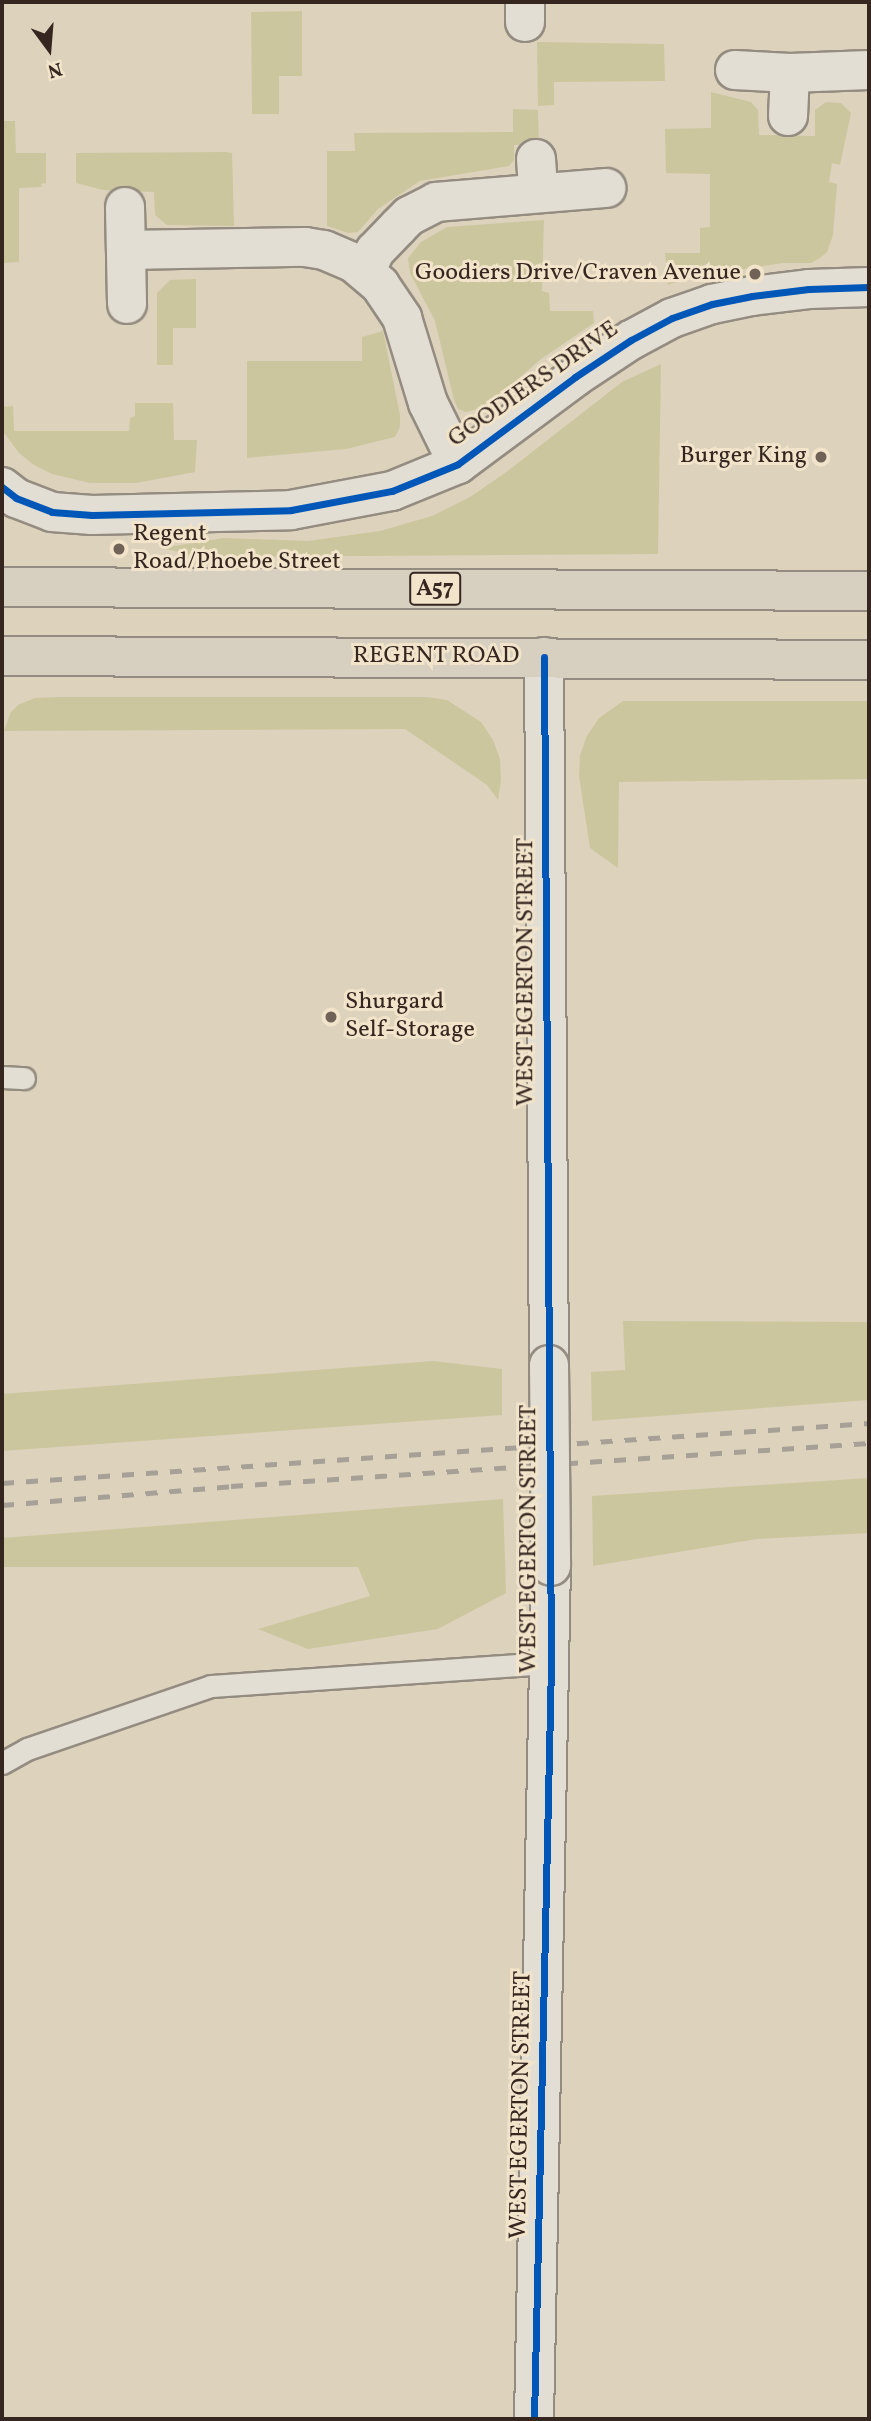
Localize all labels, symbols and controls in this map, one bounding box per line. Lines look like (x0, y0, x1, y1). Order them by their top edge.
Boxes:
north arrow (14, 14, 84, 84)
text: N (45, 55, 65, 84)
place label: Goodiers Drive/Craven Avenue (415, 260, 741, 288)
marker: Goodiers Drive/Craven Avenue (747, 266, 763, 282)
street label: GOODIERS DRIVE (443, 316, 625, 454)
place label: Burger King (680, 443, 807, 471)
marker: Burger King (813, 449, 829, 465)
place label: Regent Road/Phoebe Street (133, 521, 341, 577)
marker: Regent Road/Phoebe Street (111, 541, 127, 557)
road number: A57 (409, 569, 461, 608)
street label: REGENT ROAD (352, 643, 520, 671)
street label: WEST EGERTON STREET (513, 837, 541, 1107)
place label: Shurgard Self-Storage (345, 989, 475, 1045)
marker: Shurgard Self-Storage (323, 1009, 339, 1025)
street label: WEST EGERTON STREET (516, 1404, 544, 1674)
street label: WEST EGERTON STREET (505, 1970, 539, 2240)

